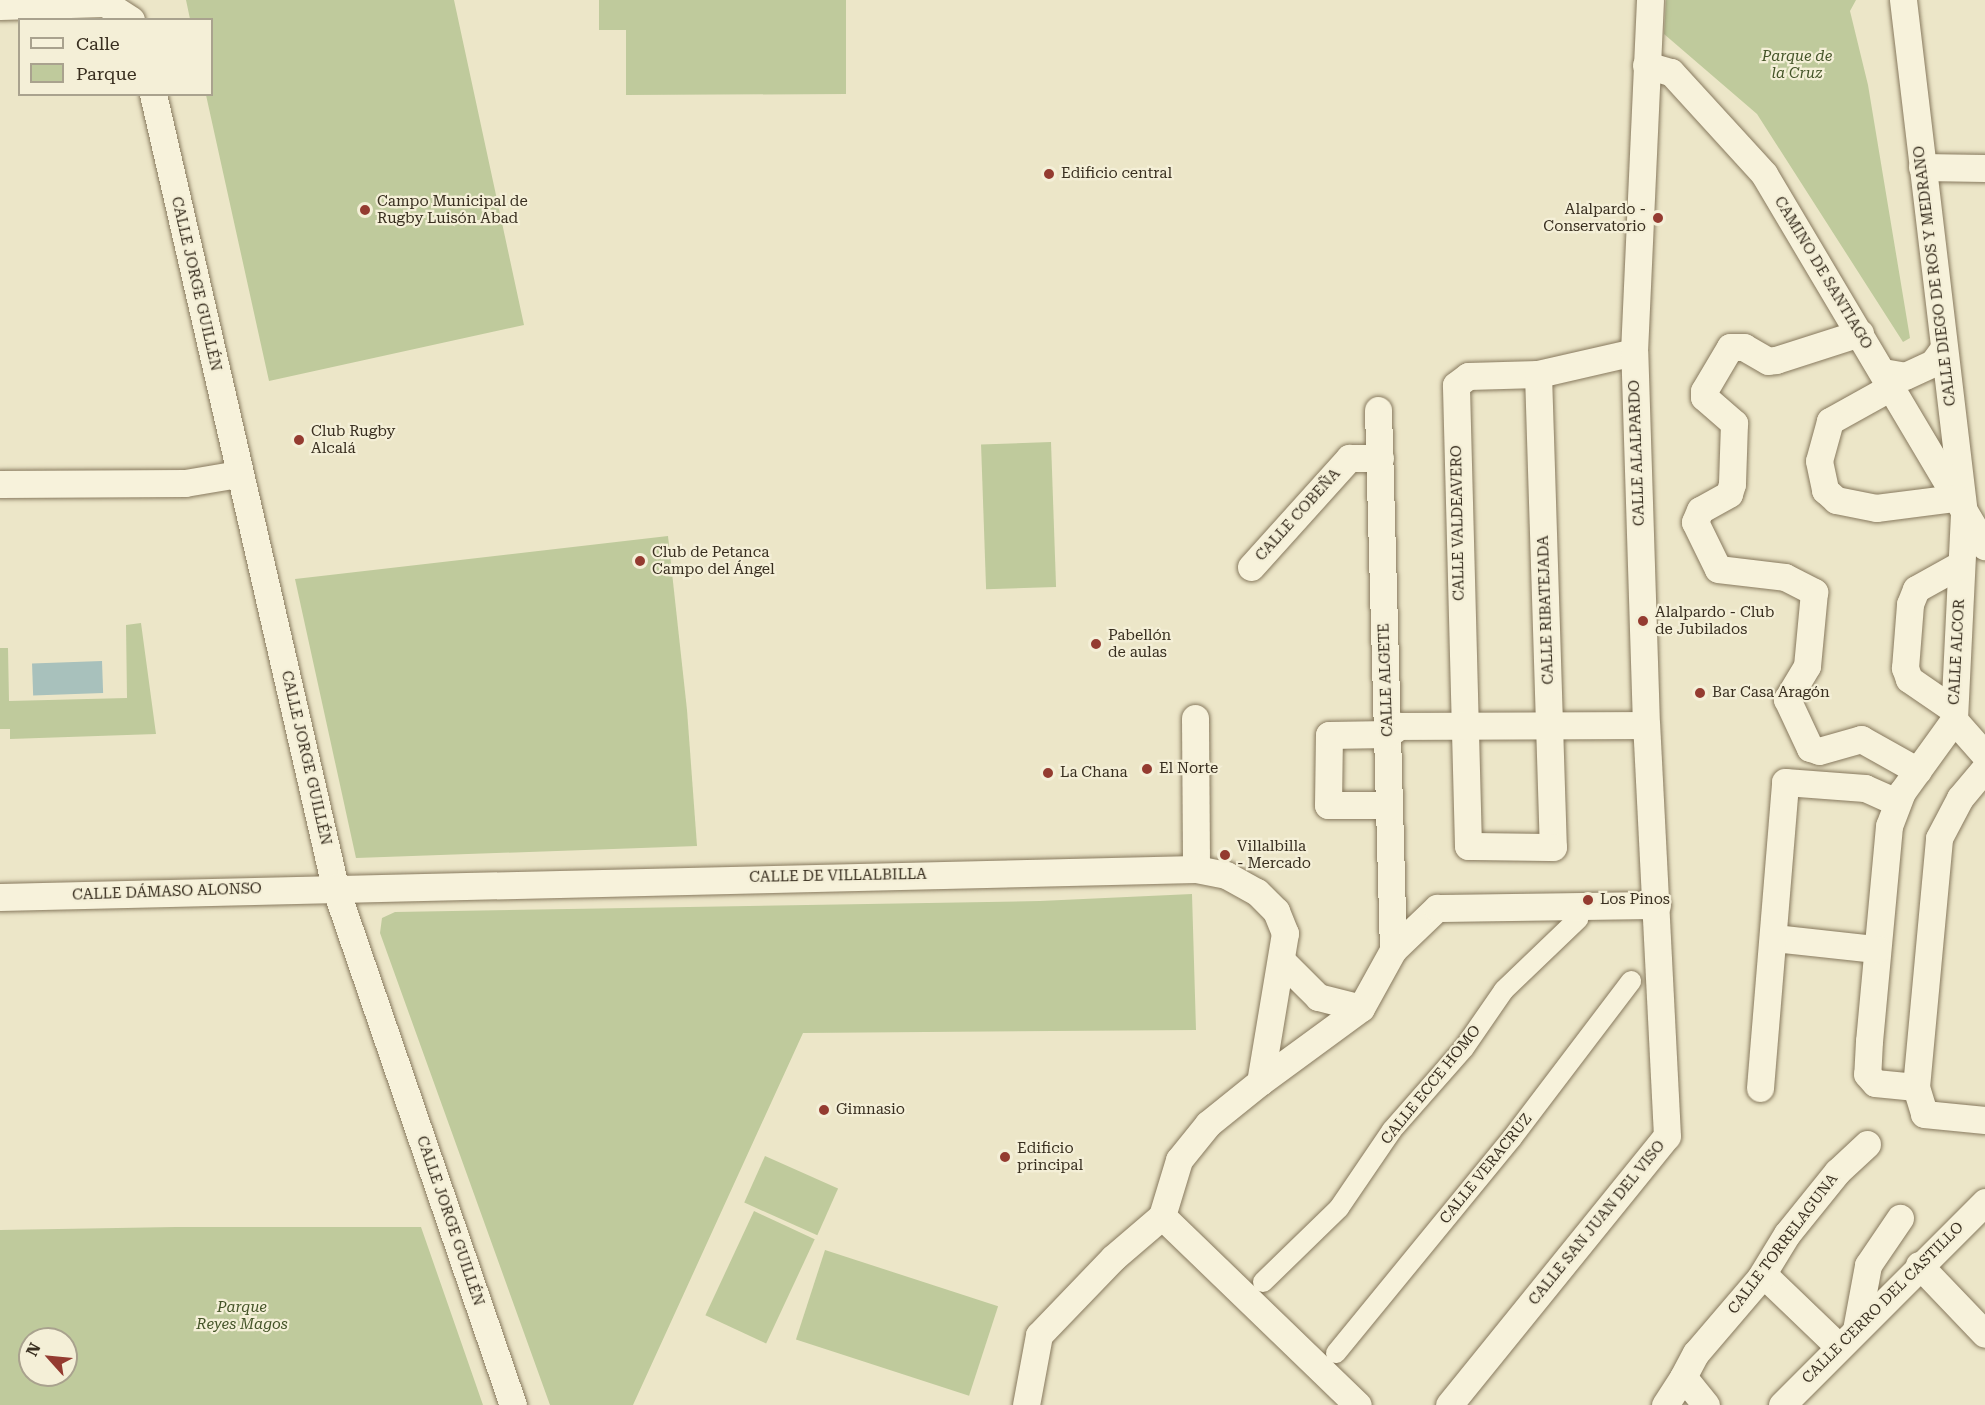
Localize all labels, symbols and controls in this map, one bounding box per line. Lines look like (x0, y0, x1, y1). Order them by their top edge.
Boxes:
legend (18, 18, 213, 96)
text: Calle (76, 33, 120, 54)
park label: Parque de la Cruz (1762, 47, 1832, 82)
text: Parque (76, 63, 137, 84)
street label: CALLE DIEGO DE ROS Y MEDRANO (1910, 145, 1960, 407)
place label: Edificio central (1061, 165, 1172, 183)
marker: Edificio central (1042, 167, 1056, 181)
place label: Campo Municipal de Rugby Luisón Abad (377, 192, 528, 227)
street label: CAMINO DE SANTIAGO (1770, 193, 1876, 353)
street label: CALLE JORGE GUILLÉN (167, 195, 225, 373)
place label: Alalpardo - Conservatorio (1543, 200, 1646, 235)
marker: Campo Municipal de Rugby Luisón Abad (358, 203, 372, 217)
marker: Alalpardo - Conservatorio (1651, 211, 1665, 225)
street label: CALLE ALALPARDO (1625, 380, 1649, 526)
place label: Club Rugby Alcalá (311, 422, 395, 457)
marker: Club Rugby Alcalá (292, 433, 306, 447)
street label: CALLE VALDEAVERO (1448, 445, 1468, 601)
street label: CALLE COBEÑA (1252, 465, 1344, 565)
street label: CALLE RIBATEJADA (1534, 535, 1558, 685)
place label: Club de Petanca Campo del Ángel (652, 543, 775, 578)
marker: Club de Petanca Campo del Ángel (633, 554, 647, 568)
street label: CALLE ALCOR (1945, 599, 1969, 705)
place label: Alalpardo - Club de Jubilados (1655, 603, 1774, 638)
marker: Alalpardo - Club de Jubilados (1636, 614, 1650, 628)
street label: CALLE ALGETE (1375, 623, 1397, 737)
place label: Pabellón de aulas (1108, 626, 1171, 661)
marker: Pabellón de aulas (1089, 637, 1103, 651)
street label: CALLE JORGE GUILLÉN (277, 669, 335, 847)
place label: Bar Casa Aragón (1712, 684, 1830, 702)
marker: Bar Casa Aragón (1693, 686, 1707, 700)
place label: El Norte (1159, 760, 1218, 778)
marker: El Norte (1140, 762, 1154, 776)
place label: La Chana (1060, 764, 1128, 782)
marker: La Chana (1041, 766, 1055, 780)
place label: Villalbilla - Mercado (1237, 837, 1311, 872)
marker: Villalbilla - Mercado (1218, 848, 1232, 862)
street label: CALLE DE VILLALBILLA (749, 865, 927, 887)
street label: CALLE DÁMASO ALONSO (72, 880, 262, 904)
place label: Los Pinos (1600, 891, 1670, 909)
marker: Los Pinos (1581, 893, 1595, 907)
street label: CALLE ECCE HOMO (1377, 1022, 1485, 1148)
place label: Gimnasio (836, 1101, 905, 1119)
marker: Gimnasio (817, 1103, 831, 1117)
street label: CALLE VERACRUZ (1436, 1110, 1536, 1228)
street label: CALLE JORGE GUILLÉN (412, 1134, 488, 1308)
street label: CALLE SAN JUAN DEL VISO (1525, 1137, 1669, 1309)
place label: Edificio principal (1017, 1139, 1083, 1174)
marker: Edificio principal (998, 1150, 1012, 1164)
street label: CALLE TORRELAGUNA (1724, 1170, 1842, 1318)
street label: CALLE CERRO DEL CASTILLO (1798, 1218, 1968, 1388)
park label: Parque Reyes Magos (196, 1298, 288, 1333)
north arrow (18, 1327, 78, 1387)
text: N (22, 1340, 45, 1359)

